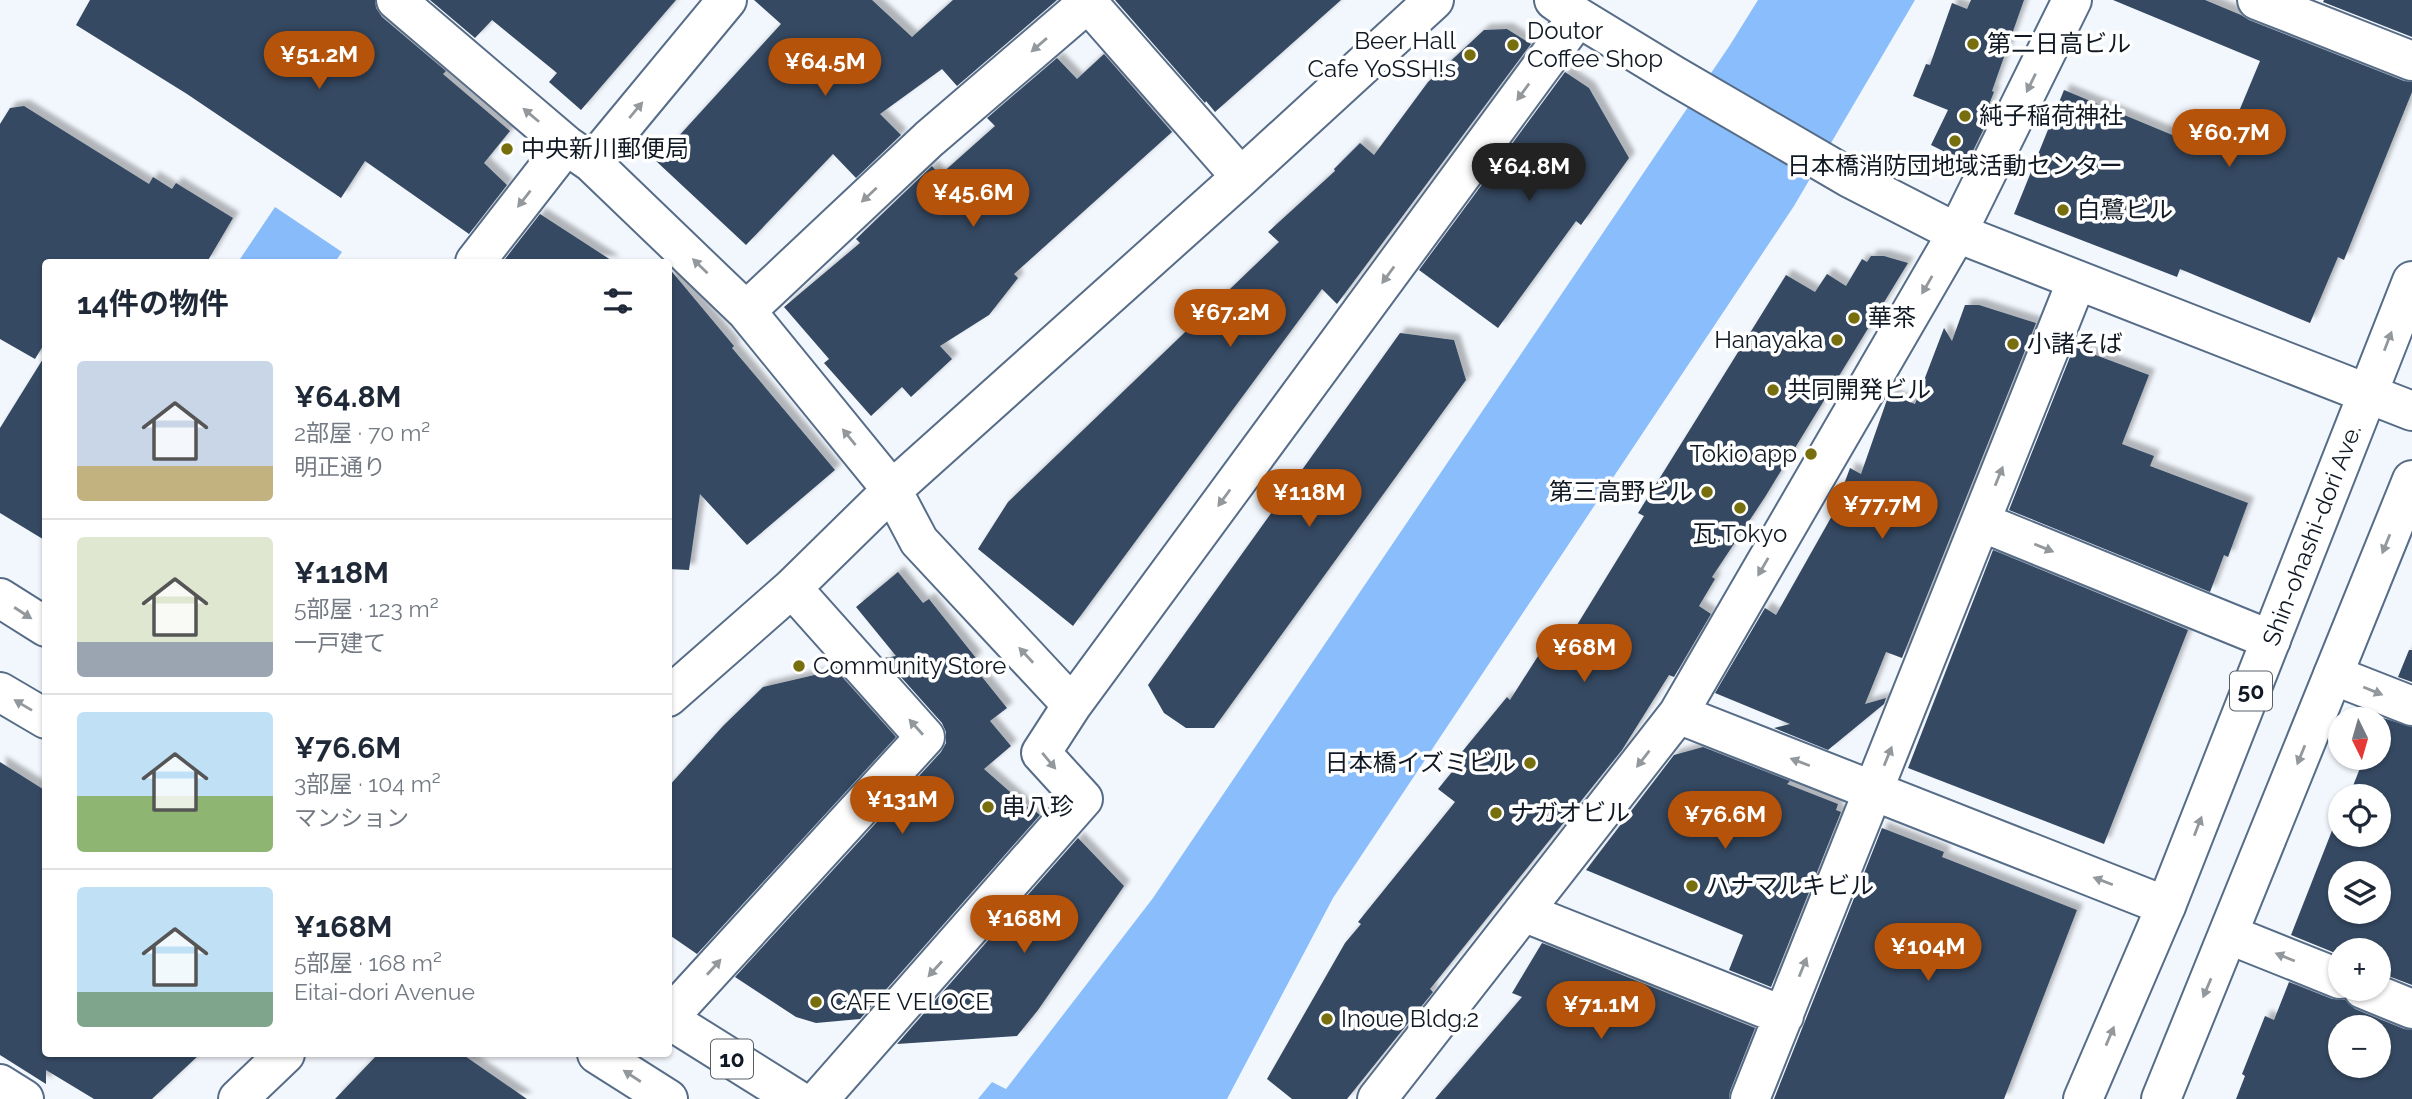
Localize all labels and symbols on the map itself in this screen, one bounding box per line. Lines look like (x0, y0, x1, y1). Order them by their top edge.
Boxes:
place label: Doutor Coffee Shop (1527, 16, 1663, 73)
place label: Beer Hall Cafe YoSSH!s (1308, 26, 1456, 83)
place label: 第二日高ビル (1987, 29, 2131, 58)
pin: ¥51.2M (262, 32, 376, 91)
marker: 第二日高ビル (1965, 36, 1981, 52)
one-way arrow (1030, 37, 1048, 52)
marker: Doutor Coffee Shop (1505, 37, 1521, 53)
pin: ¥64.5M (768, 38, 882, 98)
marker: Beer Hall Cafe YoSSH!s (1462, 47, 1478, 63)
one-way arrow (2025, 73, 2037, 93)
one-way arrow (1516, 83, 1530, 101)
place label: 純子稲荷神社 (1979, 101, 2123, 130)
one-way arrow (628, 102, 643, 119)
one-way arrow (522, 108, 539, 123)
marker: 純子稲荷神社 (1957, 108, 1973, 124)
pin: ¥60.7M (2172, 110, 2286, 169)
marker: 日本橋消防団地域活動センター (1947, 133, 1963, 149)
place label: 中央新川郵便局 (521, 134, 689, 163)
marker: 中央新川郵便局 (499, 141, 515, 157)
pin: ¥64.8M (1472, 144, 1586, 203)
place label: 日本橋消防団地域活動センター (1787, 151, 2123, 180)
pin: ¥45.6M (916, 170, 1030, 229)
one-way arrow (861, 187, 878, 203)
one-way arrow (517, 190, 532, 208)
place label: 白鷺ビル (2077, 195, 2173, 224)
marker: 白鷺ビル (2055, 202, 2071, 218)
one-way arrow (692, 259, 709, 275)
one-way arrow (1381, 266, 1395, 284)
one-way arrow (1921, 276, 1933, 295)
pin: ¥67.2M (1173, 290, 1287, 349)
place label: 華茶 (1868, 303, 1916, 332)
marker: 華茶 (1846, 310, 1862, 326)
place label: Hanayaka (1714, 325, 1823, 354)
place label: 小諸そば (2027, 329, 2123, 358)
one-way arrow (2383, 330, 2394, 351)
marker: Hanayaka (1829, 332, 1845, 348)
marker: 小諸そば (2005, 336, 2021, 352)
place label: 共同開発ビル (1787, 375, 1931, 404)
marker: 共同開発ビル (1765, 382, 1781, 398)
street label: Shin-ohashi-dori Ave. (2256, 420, 2367, 650)
one-way arrow (842, 429, 857, 447)
place label: Tokio app (1690, 439, 1797, 468)
marker: Tokio app (1803, 446, 1819, 462)
one-way arrow (1993, 466, 2004, 487)
pin: ¥118M (1260, 470, 1358, 529)
place label: 第三高野ビル (1549, 477, 1693, 506)
pin: ¥77.7M (1825, 482, 1939, 541)
marker: 第三高野ビル (1699, 484, 1715, 500)
one-way arrow (1218, 489, 1232, 507)
marker: 瓦.Tokyo (1732, 500, 1748, 516)
place label: 瓦.Tokyo (1693, 519, 1787, 548)
one-way arrow (2381, 533, 2392, 554)
one-way arrow (2033, 542, 2054, 553)
one-way arrow (1757, 557, 1770, 576)
one-way arrow (13, 606, 32, 619)
pin: ¥68M (1543, 624, 1625, 684)
one-way arrow (1018, 647, 1034, 664)
place label: Community Store (813, 651, 1006, 680)
marker: Community Store (791, 658, 807, 674)
road number: 50 (2230, 671, 2272, 710)
one-way arrow (2362, 685, 2383, 696)
one-way arrow (13, 699, 32, 711)
north arrow (2328, 707, 2390, 770)
one-way arrow (909, 718, 924, 735)
one-way arrow (2296, 744, 2307, 765)
one-way arrow (1882, 746, 1893, 767)
place label: 日本橋イズミビル (1325, 748, 1516, 777)
one-way arrow (1636, 750, 1650, 768)
one-way arrow (1042, 752, 1057, 770)
marker: 日本橋イズミビル (1522, 755, 1538, 771)
one-way arrow (1789, 757, 1810, 768)
pin: ¥131M (853, 776, 951, 836)
place label: 串八珍 (1002, 792, 1074, 821)
pin: ¥76.6M (1668, 792, 1782, 851)
place label: ナガオビル (1510, 798, 1630, 827)
marker: 串八珍 (980, 799, 996, 815)
marker: ナガオビル (1488, 805, 1504, 821)
one-way arrow (2192, 816, 2203, 837)
place label: ハナマルキビル (1706, 871, 1874, 900)
one-way arrow (2092, 876, 2113, 887)
marker: ハナマルキビル (1684, 878, 1700, 894)
pin: ¥168M (975, 895, 1073, 955)
pin: ¥104M (1879, 923, 1977, 983)
one-way arrow (2274, 951, 2295, 962)
one-way arrow (1798, 957, 1809, 978)
one-way arrow (706, 959, 722, 976)
one-way arrow (927, 960, 943, 978)
one-way arrow (2201, 978, 2212, 999)
pin: ¥71.1M (1544, 982, 1658, 1041)
place label: CAFE VELOCE (830, 987, 990, 1016)
marker: CAFE VELOCE (808, 994, 824, 1010)
place label: Inoue Bldg.2 (1341, 1004, 1479, 1033)
marker: Inoue Bldg.2 (1319, 1011, 1335, 1027)
one-way arrow (2105, 1026, 2116, 1047)
road number: 10 (711, 1040, 753, 1078)
one-way arrow (622, 1070, 642, 1083)

